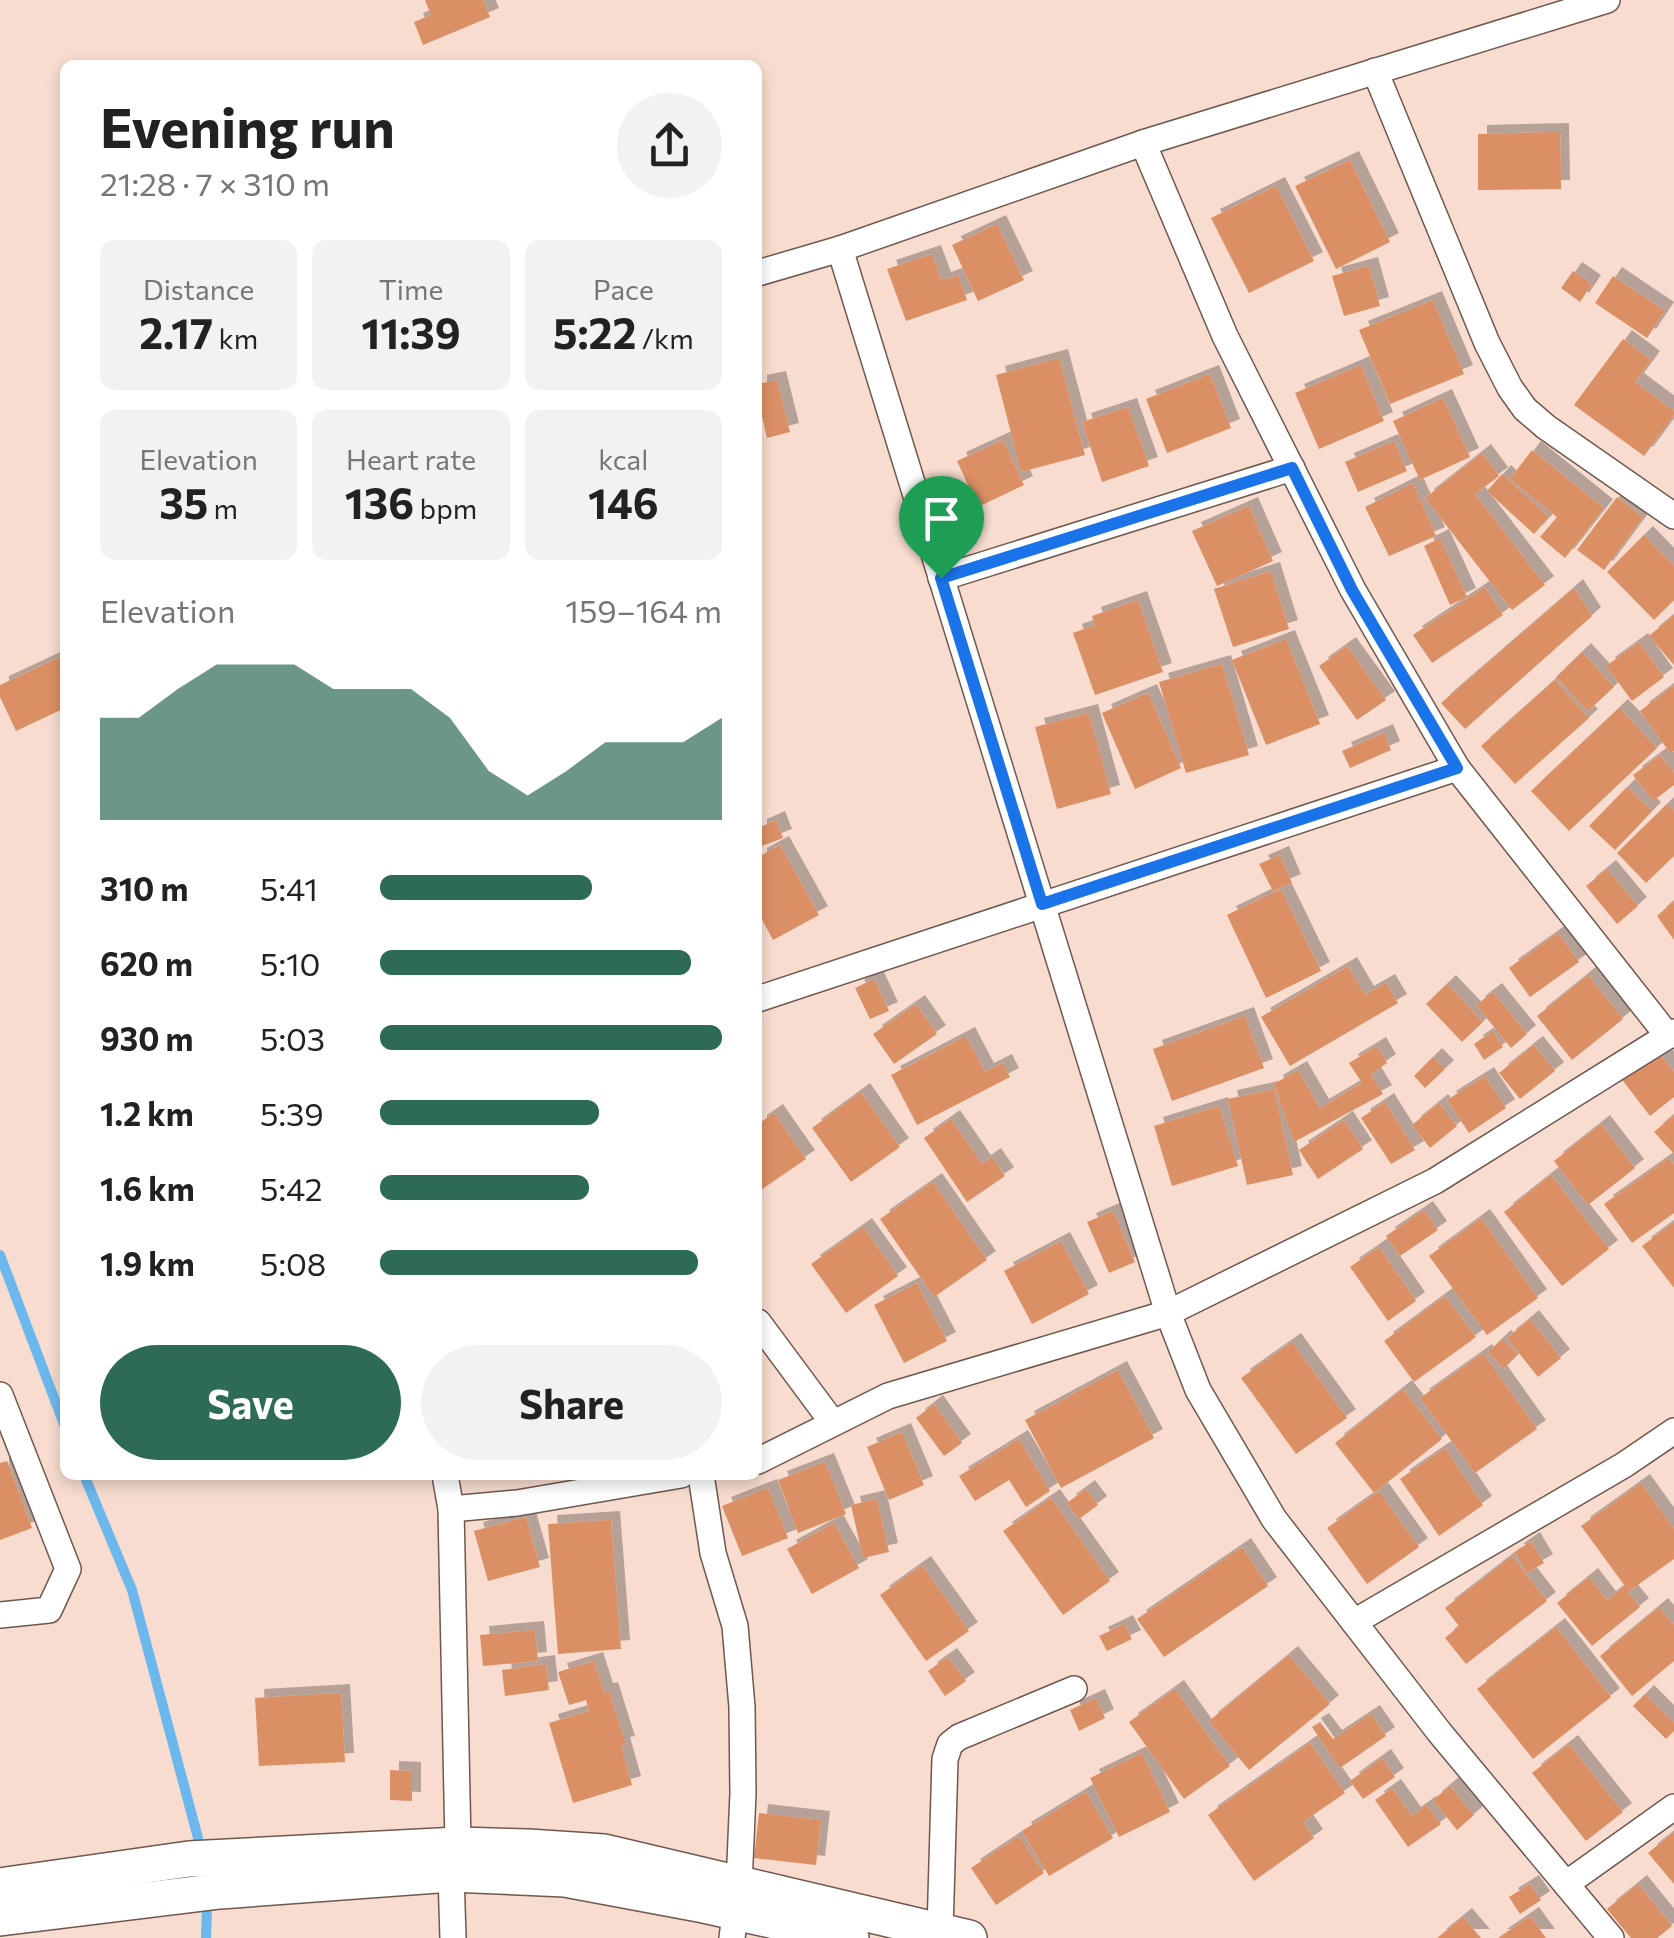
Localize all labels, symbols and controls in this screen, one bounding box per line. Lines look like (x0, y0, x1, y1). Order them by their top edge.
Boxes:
text: Evening run (100, 92, 395, 159)
button: share (617, 93, 722, 198)
text: 21:28 · 7 × 310 m (100, 163, 330, 203)
text: Distance (143, 272, 254, 306)
text: Time (379, 272, 443, 306)
text: Pace (593, 272, 654, 306)
text: 2.17 (139, 306, 213, 358)
text: 11:39 (361, 306, 461, 358)
text: 5:22 (553, 306, 636, 358)
text: km (213, 321, 258, 355)
text: /km (636, 321, 694, 355)
text: Elevation (140, 442, 258, 476)
text: Heart rate (346, 442, 476, 476)
text: kcal (598, 442, 648, 476)
text: 35 (159, 476, 208, 528)
text: 136 (345, 476, 414, 528)
text: 146 (588, 476, 659, 528)
pin (899, 476, 984, 579)
text: m (208, 491, 238, 525)
text: bpm (414, 491, 477, 525)
icon: arrive (914, 491, 969, 546)
text: Elevation (100, 590, 235, 630)
text: 159–164 m (565, 590, 722, 630)
text: 310 m (100, 868, 188, 908)
text: 5:41 (260, 868, 318, 908)
text: 620 m (100, 943, 193, 983)
text: 5:10 (260, 943, 321, 983)
text: 930 m (100, 1018, 193, 1058)
text: 5:03 (260, 1018, 325, 1058)
text: 1.2 km (100, 1093, 194, 1133)
text: 5:39 (260, 1093, 324, 1133)
text: 1.6 km (100, 1168, 195, 1208)
text: 5:42 (260, 1168, 322, 1208)
text: 1.9 km (100, 1243, 195, 1283)
text: 5:08 (260, 1243, 326, 1283)
button: Save (100, 1345, 401, 1460)
button: Share (421, 1345, 722, 1460)

